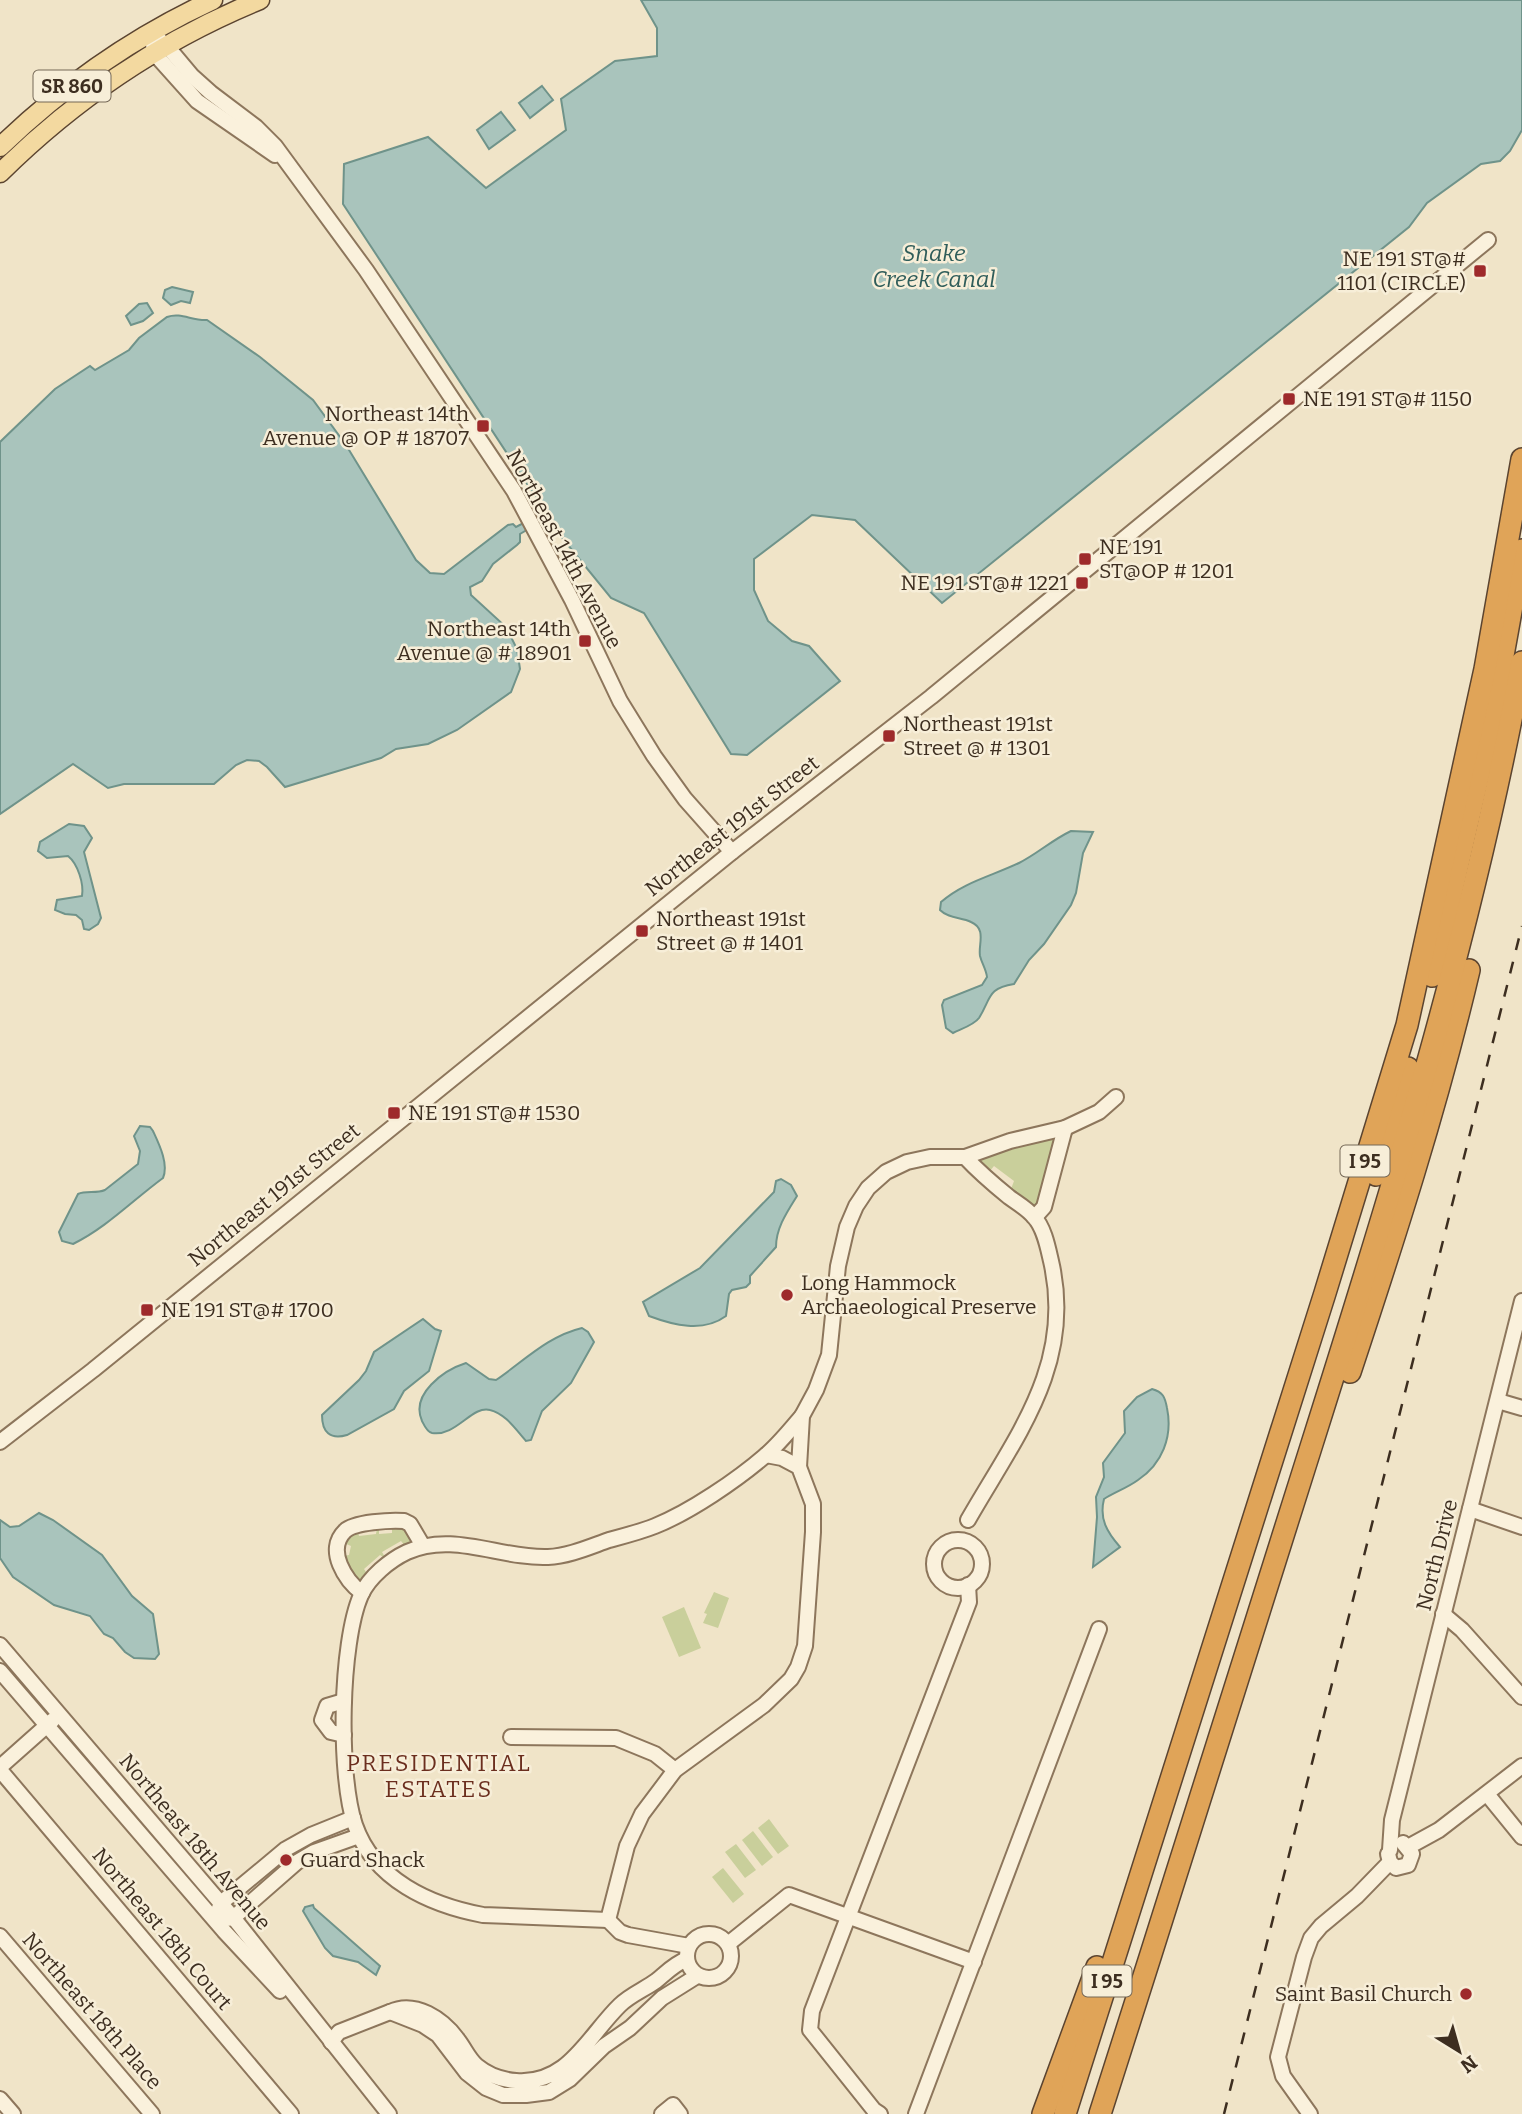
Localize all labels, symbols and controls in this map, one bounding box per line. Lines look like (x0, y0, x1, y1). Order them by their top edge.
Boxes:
road number: SR 860 (34, 71, 110, 102)
water label: Snake Creek Canal (872, 239, 996, 293)
place label: NE 191 ST@# 1101 (CIRCLE) (1337, 246, 1466, 296)
marker: NE 191 ST@# 1101 (CIRCLE) (1472, 263, 1488, 279)
place label: NE 191 ST@# 1150 (1303, 386, 1472, 412)
marker: NE 191 ST@# 1150 (1281, 391, 1297, 407)
place label: Northeast 14th Avenue @ OP # 18707 (263, 401, 469, 451)
marker: Northeast 14th Avenue @ OP # 18707 (475, 418, 491, 434)
street label: Northeast 14th Avenue (500, 445, 628, 653)
place label: NE 191 ST@OP # 1201 (1099, 534, 1234, 584)
marker: NE 191 ST@OP # 1201 (1077, 551, 1093, 567)
place label: NE 191 ST@# 1221 (900, 570, 1068, 596)
marker: NE 191 ST@# 1221 (1074, 575, 1090, 591)
place label: Northeast 14th Avenue @ # 18901 (397, 616, 571, 666)
marker: Northeast 14th Avenue @ # 18901 (577, 633, 593, 649)
place label: Northeast 191st Street @ # 1301 (903, 711, 1053, 761)
marker: Northeast 191st Street @ # 1301 (881, 728, 897, 744)
street label: Northeast 191st Street (640, 750, 824, 902)
place label: Northeast 191st Street @ # 1401 (656, 906, 806, 956)
marker: Northeast 191st Street @ # 1401 (634, 923, 650, 939)
place label: NE 191 ST@# 1530 (408, 1100, 580, 1126)
marker: NE 191 ST@# 1530 (386, 1105, 402, 1121)
street label: Northeast 191st Street (183, 1118, 365, 1272)
road number: I 95 (1340, 1146, 1390, 1176)
place label: Long Hammock Archaeological Preserve (801, 1270, 1036, 1320)
marker: Long Hammock Archaeological Preserve (779, 1287, 795, 1303)
place label: NE 191 ST@# 1700 (161, 1297, 334, 1323)
marker: NE 191 ST@# 1700 (139, 1302, 155, 1318)
street label: North Drive (1411, 1497, 1463, 1613)
street label: Northeast 18th Avenue (114, 1748, 276, 1936)
district label: PRESIDENTIAL ESTATES (346, 1749, 532, 1803)
street label: Northeast 18th Court (87, 1843, 238, 2016)
place label: Guard Shack (300, 1847, 425, 1873)
marker: Guard Shack (278, 1852, 294, 1868)
street label: Northeast 18th Place (17, 1927, 167, 2095)
road number: I 95 (1082, 1966, 1132, 1996)
place label: Saint Basil Church (1275, 1981, 1452, 2007)
marker: Saint Basil Church (1458, 1986, 1474, 2002)
north arrow (1424, 2016, 1494, 2086)
text: N (1456, 2051, 1482, 2078)

